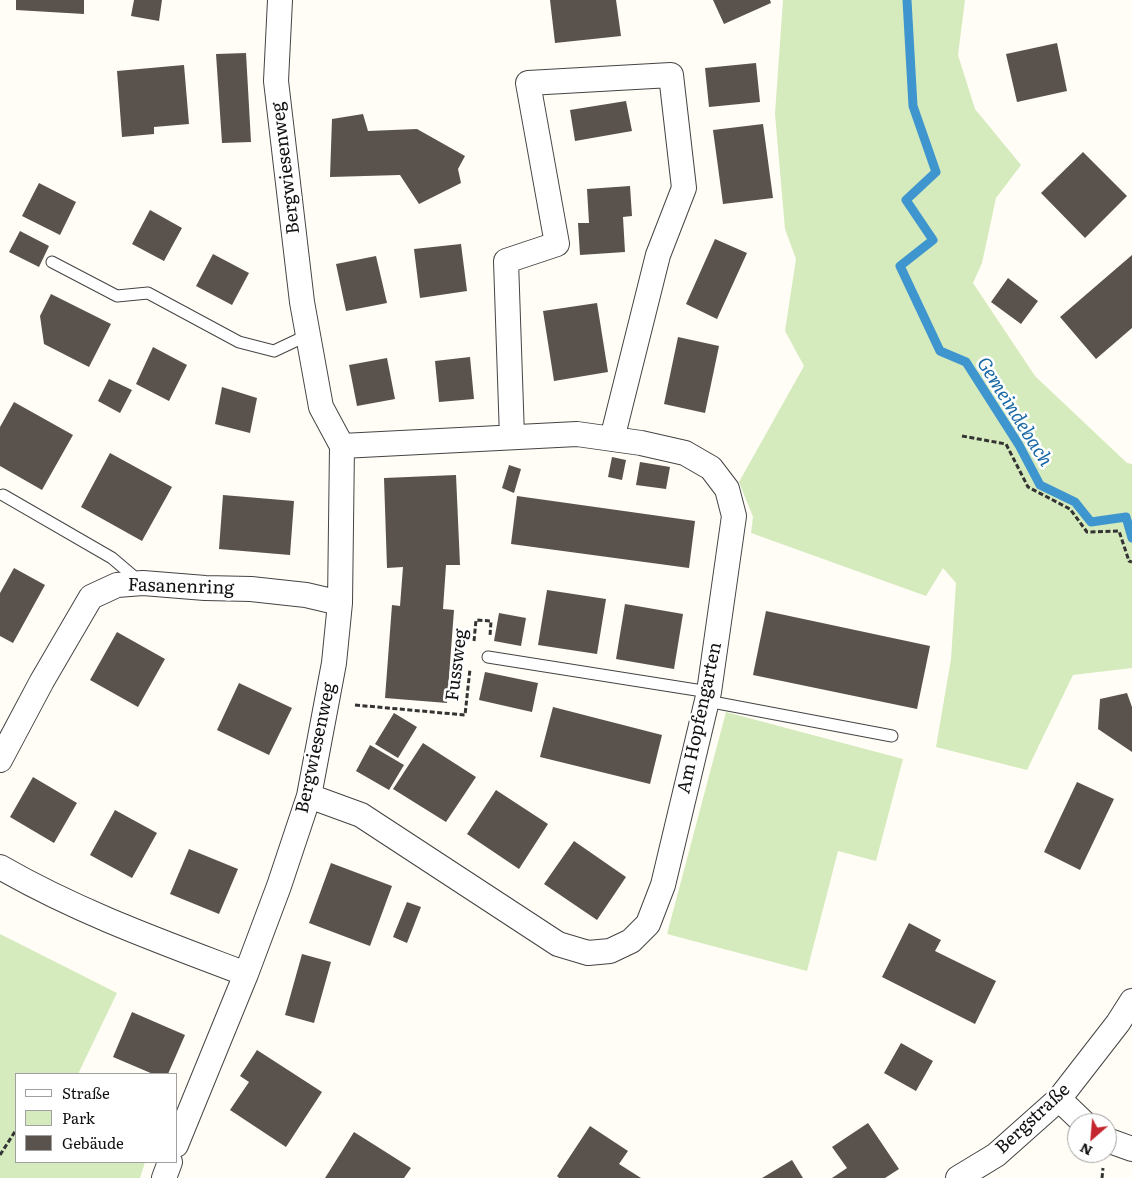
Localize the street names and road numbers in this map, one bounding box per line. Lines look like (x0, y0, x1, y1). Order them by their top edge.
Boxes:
street label: Bergwiesenweg (267, 101, 305, 235)
street label: Fasanenring (127, 574, 235, 600)
street label: Fussweg (442, 627, 472, 703)
street label: Am Hopfengarten (673, 640, 727, 796)
street label: Bergwiesenweg (292, 681, 340, 815)
street label: Bergstraße (991, 1079, 1075, 1159)

